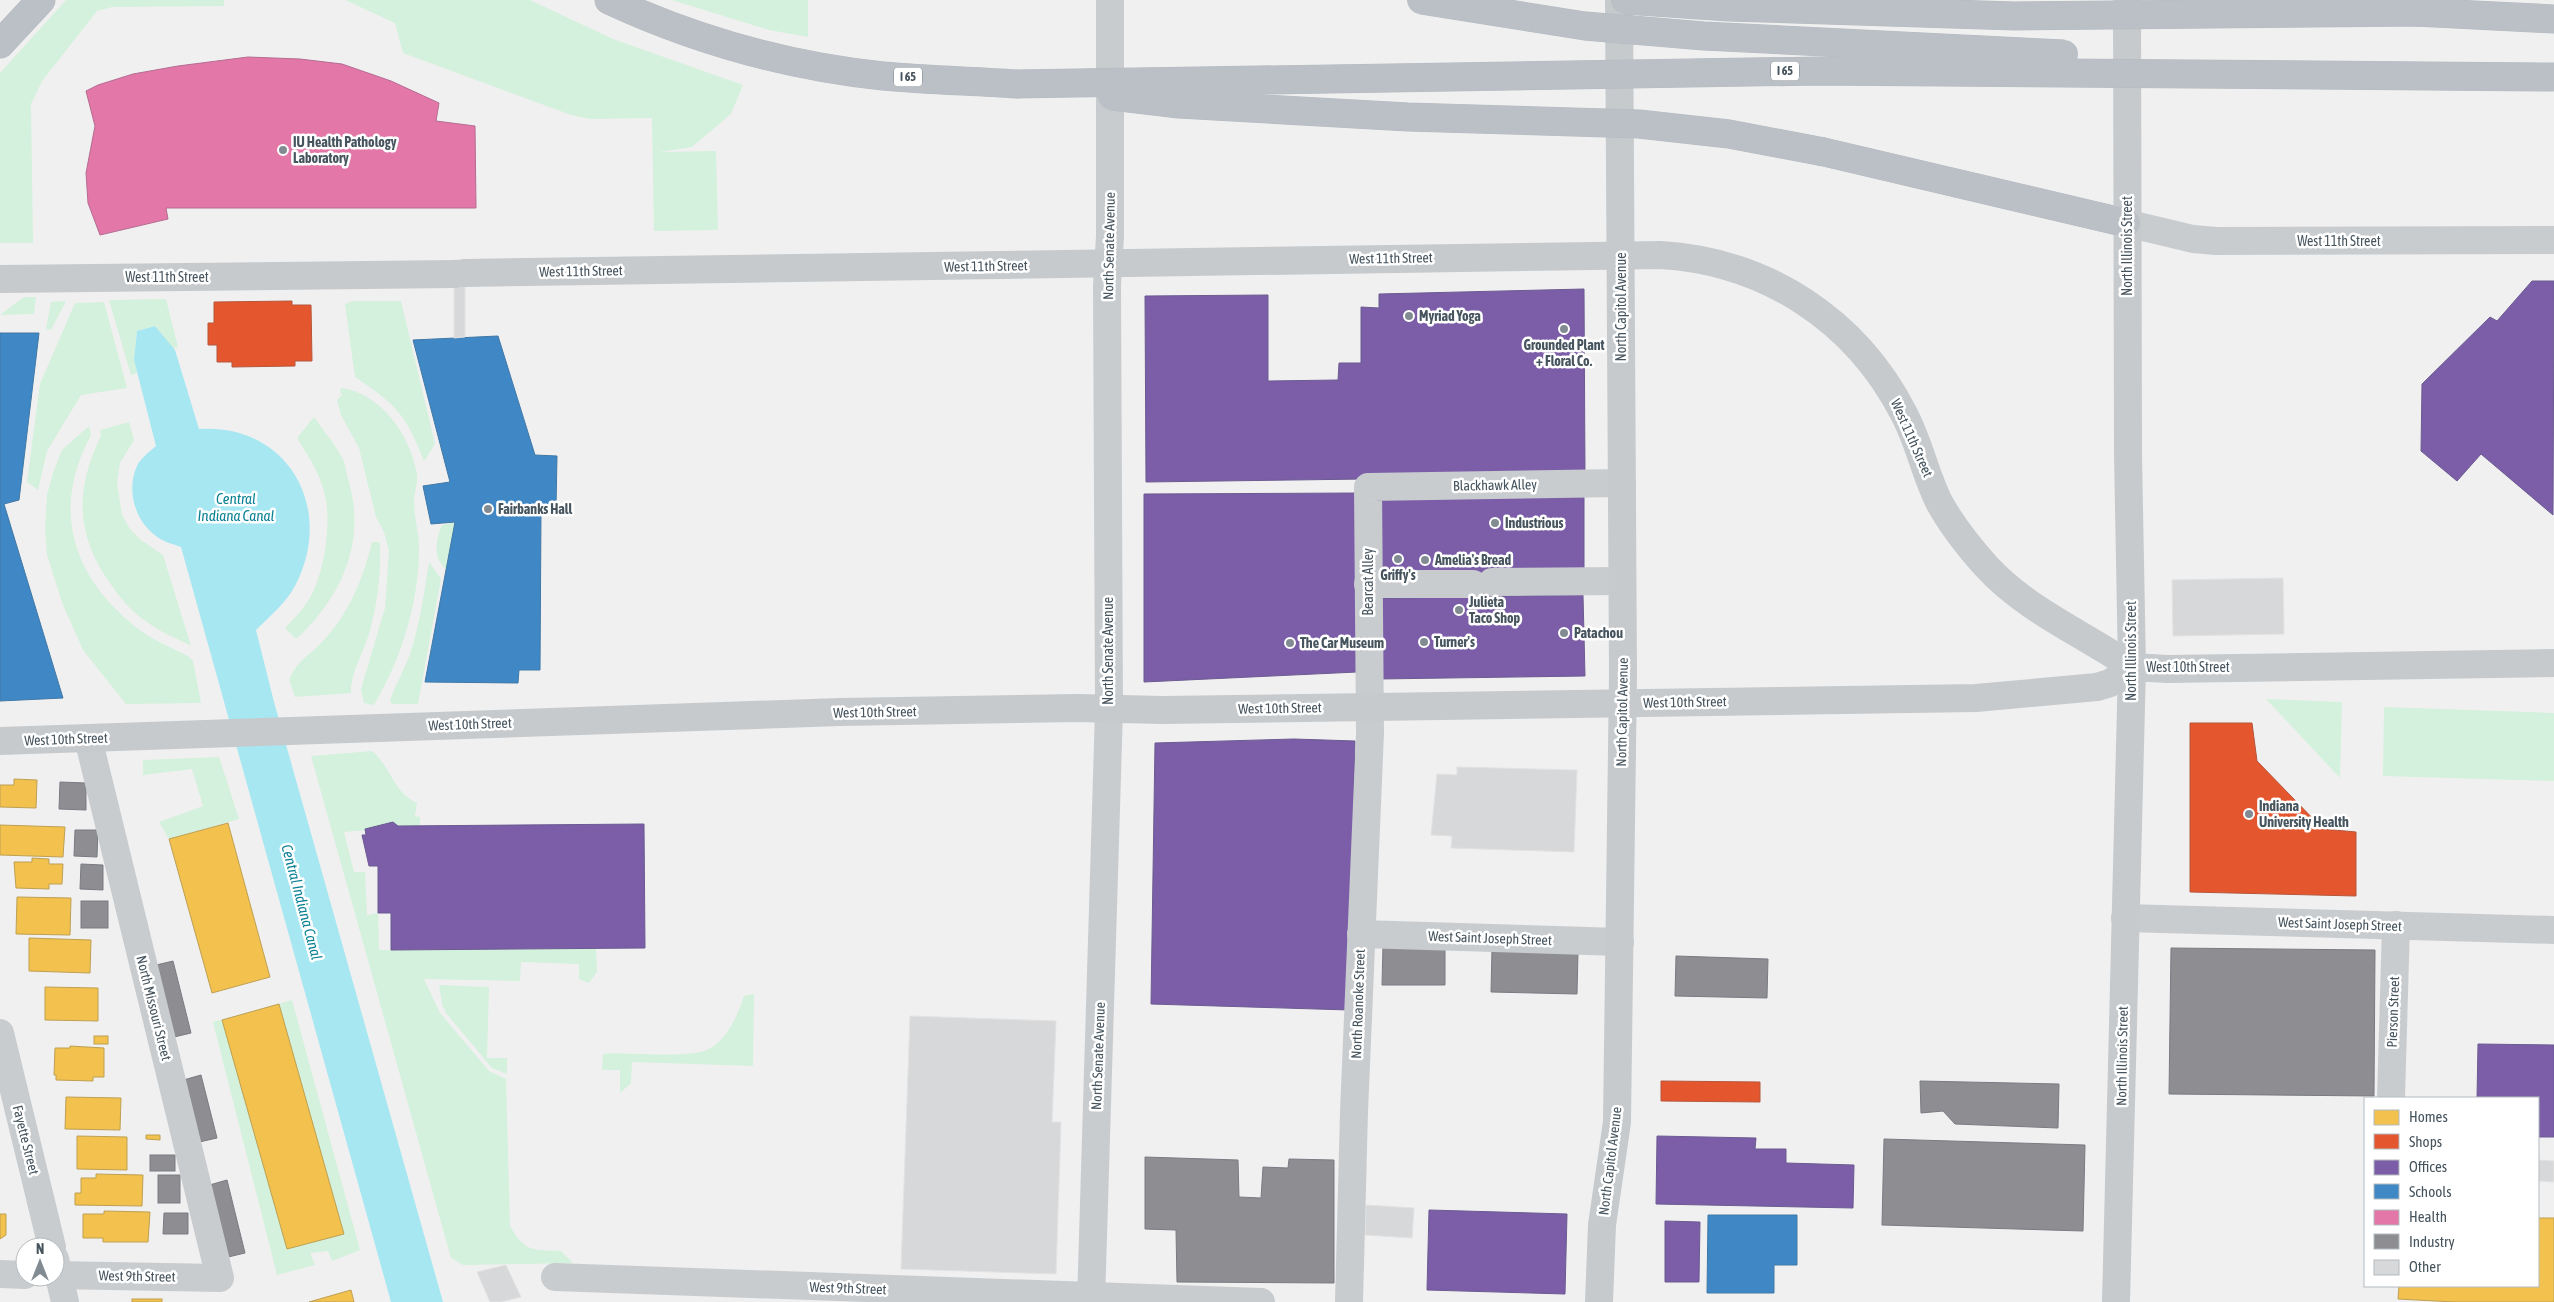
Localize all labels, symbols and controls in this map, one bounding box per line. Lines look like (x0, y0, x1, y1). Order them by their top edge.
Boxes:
road number: I 65 (1771, 61, 1799, 80)
road number: I 65 (894, 68, 922, 86)
place label: IU Health Pathology Laboratory (293, 134, 397, 166)
marker: IU Health Pathology Laboratory (277, 144, 289, 156)
street label: North Senate Avenue (1100, 192, 1118, 300)
street label: North Illinois Street (2119, 196, 2135, 296)
street label: West 11th Street (2297, 233, 2381, 249)
street label: West 11th Street (1349, 249, 1433, 267)
street label: North Capitol Avenue (1613, 252, 1629, 362)
street label: West 11th Street (944, 257, 1028, 275)
street label: West 11th Street (539, 262, 623, 280)
street label: West 11th Street (125, 269, 209, 285)
place label: Myriad Yoga (1419, 308, 1481, 324)
marker: Myriad Yoga (1403, 310, 1415, 322)
marker: Grounded Plant + Floral Co. (1558, 323, 1570, 335)
place label: Grounded Plant + Floral Co. (1523, 337, 1605, 369)
street label: West 11th Street (1888, 397, 1936, 479)
street label: Blackhawk Alley (1453, 476, 1537, 494)
water label: Central Indiana Canal (198, 490, 274, 524)
place label: Fairbanks Hall (498, 501, 573, 517)
marker: Fairbanks Hall (482, 503, 494, 515)
place label: Industrious (1505, 515, 1563, 531)
marker: Industrious (1489, 517, 1501, 529)
street label: Bearcat Alley (1360, 548, 1376, 616)
place label: Amelia's Bread (1434, 552, 1512, 568)
marker: Griffy's (1392, 553, 1404, 565)
marker: Amelia's Bread (1419, 554, 1431, 566)
place label: Griffy's (1380, 567, 1416, 583)
place label: Julieta Taco Shop (1468, 594, 1521, 626)
street label: North Senate Avenue (1100, 597, 1116, 705)
street label: North Illinois Street (2123, 601, 2139, 701)
marker: Julieta Taco Shop (1453, 604, 1465, 616)
place label: Patachou (1574, 625, 1623, 641)
marker: Patachou (1558, 627, 1570, 639)
place label: Turner's (1434, 634, 1475, 650)
place label: The Car Museum (1300, 635, 1384, 651)
marker: Turner's (1418, 636, 1430, 648)
marker: The Car Museum (1284, 637, 1296, 649)
street label: North Capitol Avenue (1613, 657, 1631, 767)
street label: West 10th Street (2146, 659, 2230, 675)
street label: West 10th Street (1643, 693, 1727, 711)
street label: West 10th Street (1238, 699, 1322, 717)
street label: West 10th Street (833, 703, 917, 721)
street label: West 10th Street (428, 715, 512, 733)
street label: West 10th Street (24, 730, 108, 748)
place label: Indiana University Health (2259, 798, 2349, 830)
marker: Indiana University Health (2243, 808, 2255, 820)
water label: Central Indiana Canal (278, 842, 326, 962)
street label: West Saint Joseph Street (2278, 914, 2402, 934)
street label: West Saint Joseph Street (1428, 928, 1552, 948)
street label: North Roanoke Street (1348, 949, 1368, 1059)
street label: North Missouri Street (133, 954, 175, 1062)
street label: Pierson Street (2384, 976, 2402, 1048)
street label: North Senate Avenue (1088, 1002, 1108, 1110)
street label: North Illinois Street (2113, 1006, 2131, 1106)
legend (2364, 1097, 2539, 1287)
street label: Fayette Street (10, 1104, 42, 1176)
street label: North Capitol Avenue (1595, 1106, 1625, 1216)
text: Homes (2409, 1108, 2448, 1125)
text: Shops (2409, 1133, 2442, 1150)
text: Offices (2409, 1158, 2447, 1175)
text: Schools (2409, 1183, 2452, 1200)
text: Health (2409, 1208, 2447, 1225)
text: Industry (2409, 1233, 2455, 1250)
north arrow (15, 1237, 65, 1287)
text: N (36, 1241, 44, 1257)
text: Other (2409, 1258, 2441, 1275)
street label: West 9th Street (98, 1267, 176, 1285)
street label: West 9th Street (809, 1279, 887, 1297)

